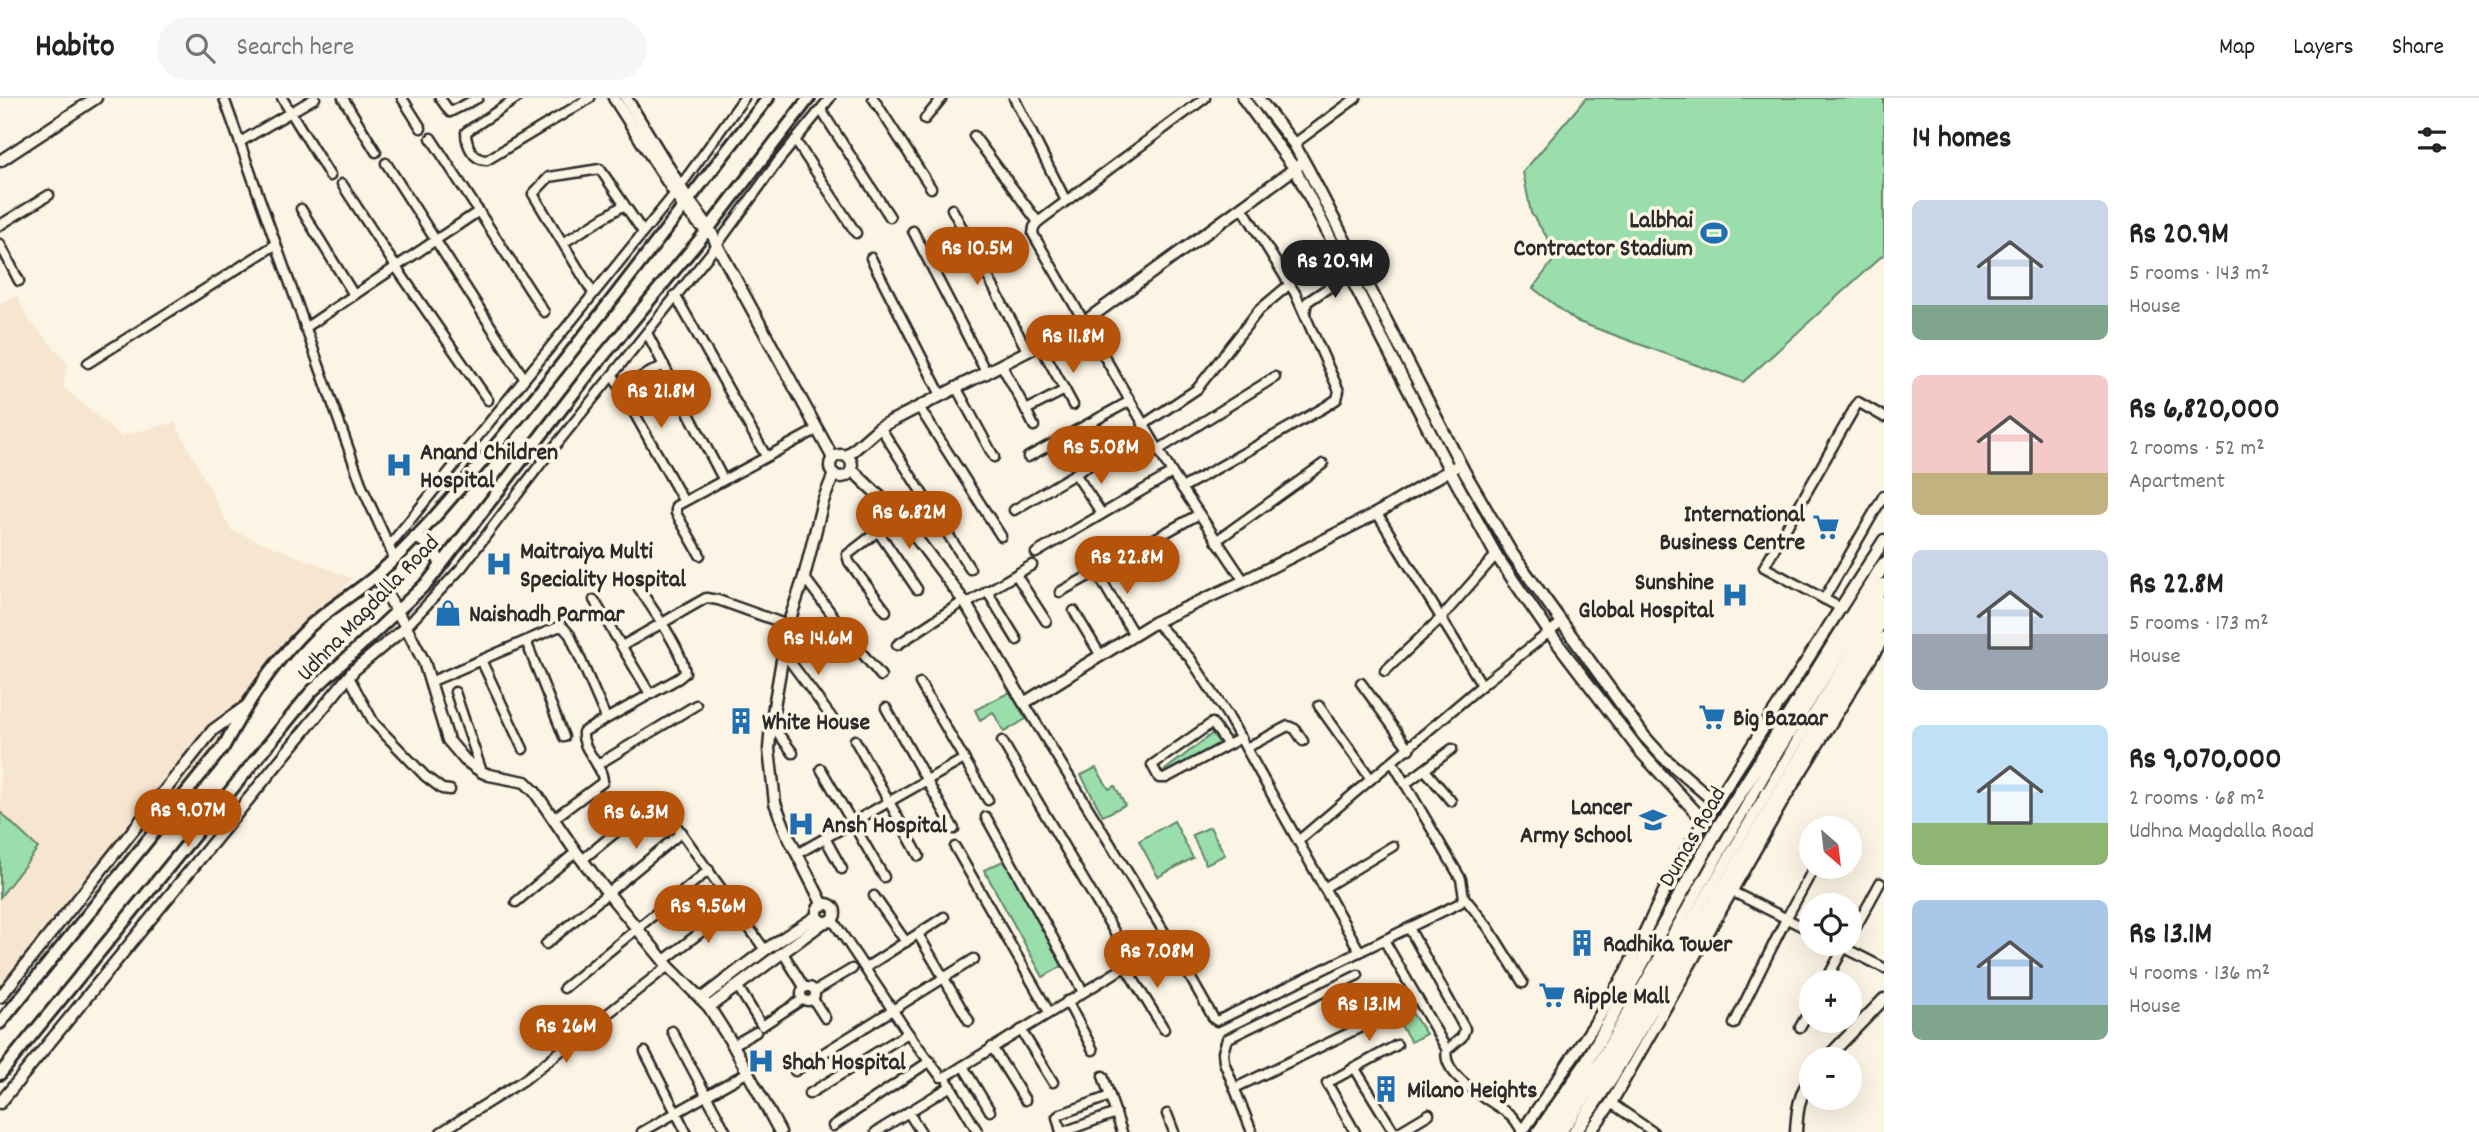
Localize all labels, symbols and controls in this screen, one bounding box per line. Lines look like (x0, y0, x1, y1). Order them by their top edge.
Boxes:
search box (157, 17, 647, 80)
text: Habito (35, 25, 115, 72)
icon: search (181, 29, 219, 67)
text: Search here (237, 30, 354, 67)
text: Map (2219, 31, 2255, 65)
text: Layers (2293, 31, 2354, 65)
text: Share (2392, 31, 2444, 65)
text: 14 homes (1912, 119, 2011, 162)
icon: filters (2413, 121, 2451, 159)
place label: Lalbhai Contractor Stadium (1514, 205, 1694, 267)
text: Rs 20.9M (2129, 215, 2229, 258)
sports icon: Lalbhai Contractor Stadium (1699, 218, 1729, 248)
pin: Rs 10.5M (905, 228, 1049, 287)
icon: home (1968, 228, 2052, 312)
text: Rs 10.5M (941, 233, 1013, 266)
pin: Rs 20.9M (1263, 240, 1407, 300)
text: Rs 20.9M (1297, 246, 1373, 279)
text: 5 rooms · 143 m² (2129, 258, 2269, 291)
text: House (2129, 291, 2181, 324)
pin: Rs 11.8M (1001, 316, 1145, 375)
text: Rs 11.8M (1042, 321, 1104, 354)
pin: Rs 21.8M (589, 370, 733, 430)
text: Rs 21.8M (627, 376, 695, 409)
text: Rs 6,820,000 (2129, 390, 2280, 433)
icon: home (1968, 403, 2052, 487)
pin: Rs 5.08M (1029, 426, 1173, 486)
text: Rs 5.08M (1063, 432, 1139, 465)
text: 2 rooms · 52 m² (2129, 433, 2265, 466)
place label: Anand Children Hospital (420, 437, 558, 499)
hospital icon: Anand Children Hospital (384, 450, 414, 480)
text: Apartment (2129, 466, 2225, 499)
pin: Rs 6.82M (837, 491, 981, 551)
text: Rs 6.82M (872, 497, 946, 530)
place label: International Business Centre (1660, 499, 1805, 561)
supermarket icon: International Business Centre (1811, 512, 1841, 542)
street label: Udhna Magdalla Road (290, 528, 448, 690)
place label: Maitraiya Multi Speciality Hospital (520, 536, 686, 598)
pin: Rs 22.8M (1055, 536, 1199, 596)
text: Rs 22.8M (1091, 542, 1163, 575)
hospital icon: Maitraiya Multi Speciality Hospital (484, 549, 514, 579)
text: Rs 22.8M (2129, 565, 2224, 608)
place label: Sunshine Global Hospital (1578, 567, 1714, 629)
icon: home (1968, 578, 2052, 662)
hospital icon: Sunshine Global Hospital (1720, 580, 1750, 610)
shop icon: Naishadh Parmar (433, 598, 463, 628)
place label: Naishadh Parmar (469, 599, 625, 633)
text: 5 rooms · 173 m² (2129, 608, 2269, 641)
pin: Rs 14.6M (746, 618, 890, 677)
text: Rs 14.6M (783, 623, 853, 656)
text: House (2129, 641, 2181, 674)
supermarket icon: Big Bazaar (1697, 702, 1727, 732)
place label: Big Bazaar (1733, 703, 1829, 737)
building icon: White House (726, 706, 756, 736)
place label: White House (762, 707, 870, 741)
text: Rs 9,070,000 (2129, 740, 2282, 783)
icon: home (1968, 753, 2052, 837)
street label: Dumas Road (1651, 781, 1736, 894)
text: 2 rooms · 68 m² (2129, 783, 2265, 816)
pin: Rs 9.07M (116, 790, 260, 849)
pin: Rs 6.3M (571, 792, 701, 851)
place label: Lancer Army School (1520, 792, 1633, 854)
text: Rs 9.07M (150, 795, 226, 828)
text: Rs 6.3M (604, 797, 668, 830)
school or university icon: Lancer Army School (1638, 805, 1668, 835)
hospital icon: Ansh Hospital (786, 809, 816, 839)
place label: Ansh Hospital (822, 810, 947, 844)
north arrow (1799, 816, 1862, 878)
map controls (1799, 816, 1862, 1110)
text: Udhna Magdalla Road (2129, 816, 2314, 849)
pin: Rs 9.56M (636, 886, 780, 945)
text: Rs 9.56M (670, 891, 746, 924)
button: locate (1799, 893, 1862, 956)
text: Rs 13.1M (2129, 915, 2212, 958)
building icon: Radhika Tower (1567, 928, 1597, 958)
icon: home (1968, 928, 2052, 1012)
place label: Radhika Tower (1603, 929, 1733, 963)
pin: Rs 7.08M (1085, 930, 1229, 990)
text: Rs 7.08M (1120, 936, 1194, 969)
text: 4 rooms · 136 m² (2129, 958, 2270, 991)
button: + (1799, 970, 1862, 1033)
supermarket icon: Ripple Mall (1537, 980, 1567, 1010)
place label: Ripple Mall (1573, 981, 1670, 1015)
pin: Rs 13.1M (1297, 984, 1441, 1043)
text: Rs 13.1M (1337, 989, 1401, 1022)
text: House (2129, 991, 2181, 1024)
pin: Rs 26M (509, 1006, 623, 1065)
text: Rs 26M (536, 1011, 596, 1044)
hospital icon: Shah Hospital (746, 1046, 776, 1076)
place label: Shah Hospital (782, 1047, 906, 1081)
button: − (1799, 1047, 1862, 1110)
building icon: Milano Heights (1371, 1074, 1401, 1104)
place label: Milano Heights (1407, 1075, 1537, 1109)

